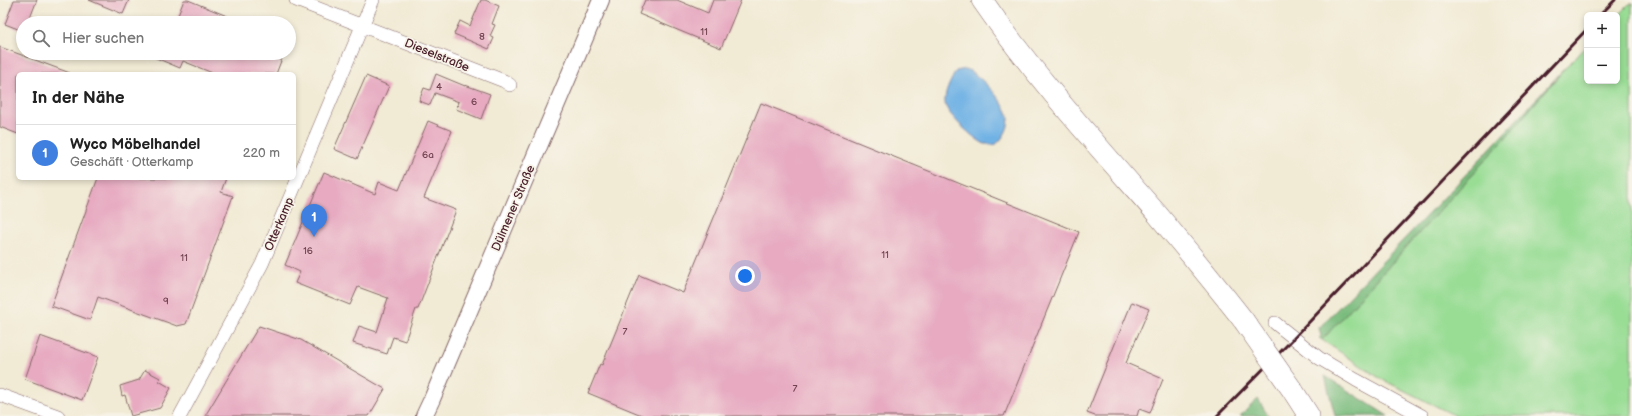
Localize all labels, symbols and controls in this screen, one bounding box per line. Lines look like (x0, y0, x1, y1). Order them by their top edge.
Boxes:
map controls (1584, 12, 1620, 84)
button: + (1584, 12, 1620, 48)
search box (16, 16, 296, 60)
house number: 11 (700, 26, 708, 38)
icon: search (30, 27, 52, 49)
text: Hier suchen (62, 29, 144, 48)
house number: 8 (479, 31, 485, 43)
street label: Dieselstraße (402, 36, 471, 75)
button: − (1584, 48, 1620, 84)
house number: 4 (436, 81, 442, 93)
text: In der Nähe (32, 88, 125, 108)
house number: 6 (471, 96, 477, 108)
text: Wyco Möbelhandel (70, 135, 200, 154)
text: 1 (42, 145, 48, 161)
text: 220 m (243, 145, 280, 161)
house number: 6a (422, 149, 434, 161)
text: Geschäft · Otterkamp (70, 154, 194, 170)
street label: Dülmener Straße (489, 163, 538, 254)
street label: Otterkamp (261, 195, 298, 253)
pin: 1 (301, 204, 327, 237)
house number: 16 (303, 245, 313, 257)
house number: 11 (881, 249, 889, 261)
house number: 11 (180, 252, 188, 264)
your location (735, 266, 755, 286)
house number: 9 (163, 295, 169, 307)
house number: 7 (623, 326, 628, 338)
house number: 7 (793, 383, 798, 395)

